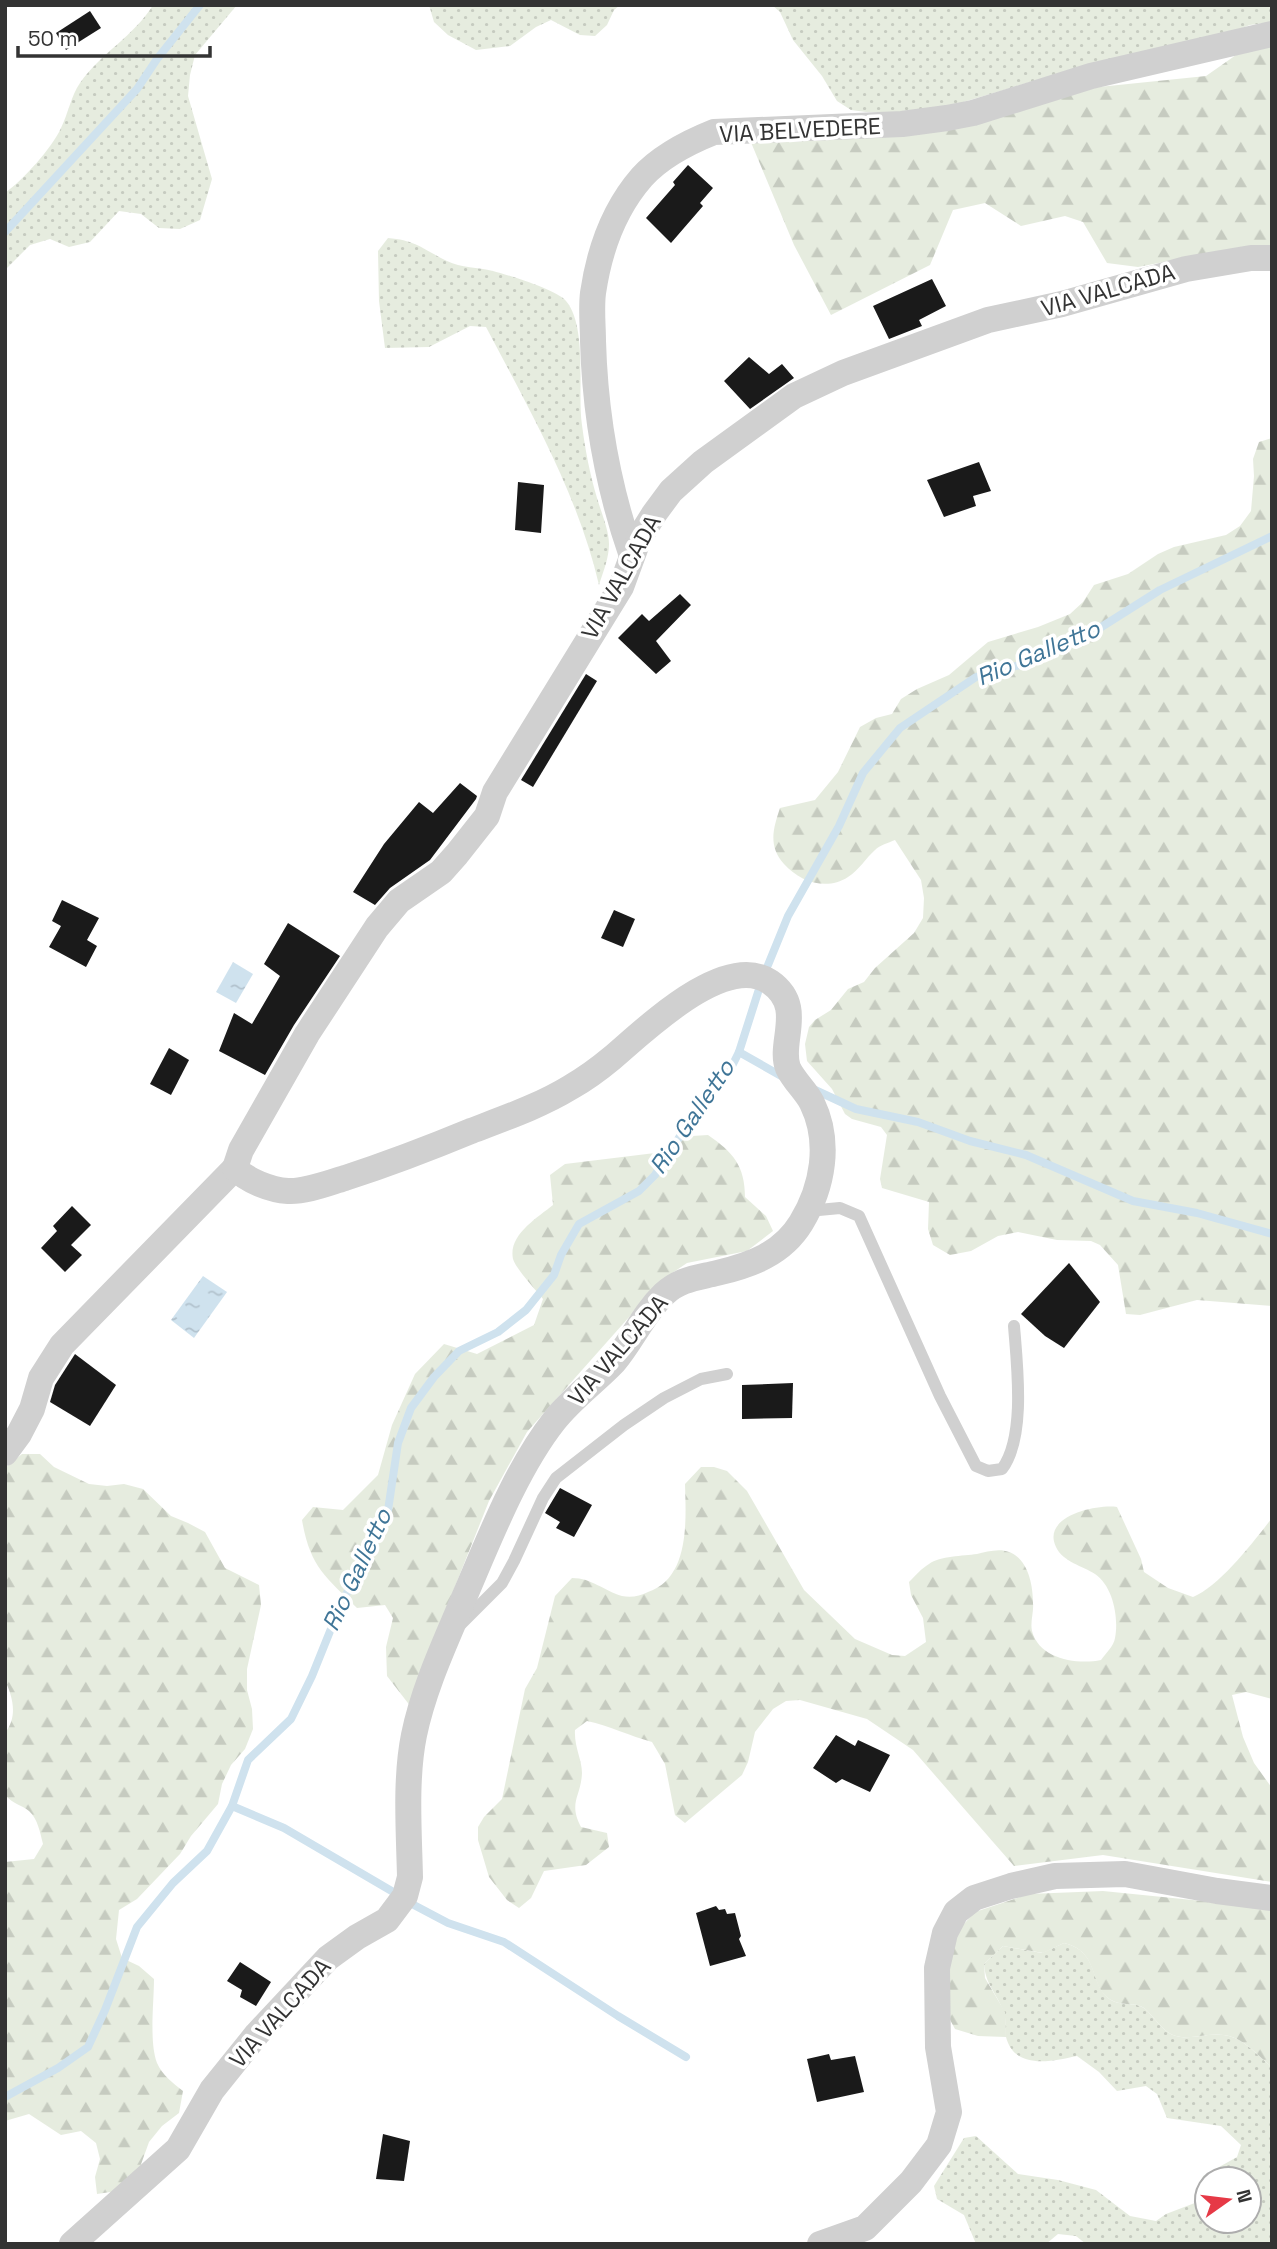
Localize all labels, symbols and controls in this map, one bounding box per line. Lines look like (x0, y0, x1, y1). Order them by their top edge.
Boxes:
scale bar (18, 14, 210, 58)
text: 50 m (28, 25, 78, 52)
street label: VIA BELVEDERE (718, 111, 882, 149)
street label: VIA VALCADA (1038, 257, 1178, 323)
street label: VIA VALCADA (574, 509, 668, 645)
water label: Rio Galletto (971, 612, 1105, 692)
water label: Rio Galletto (642, 1053, 742, 1180)
street label: VIA VALCADA (561, 1288, 675, 1412)
water label: Rio Galletto (315, 1503, 399, 1636)
street label: VIA VALCADA (223, 1952, 337, 2074)
north arrow (1193, 2165, 1263, 2235)
text: N (1230, 2187, 1258, 2205)

